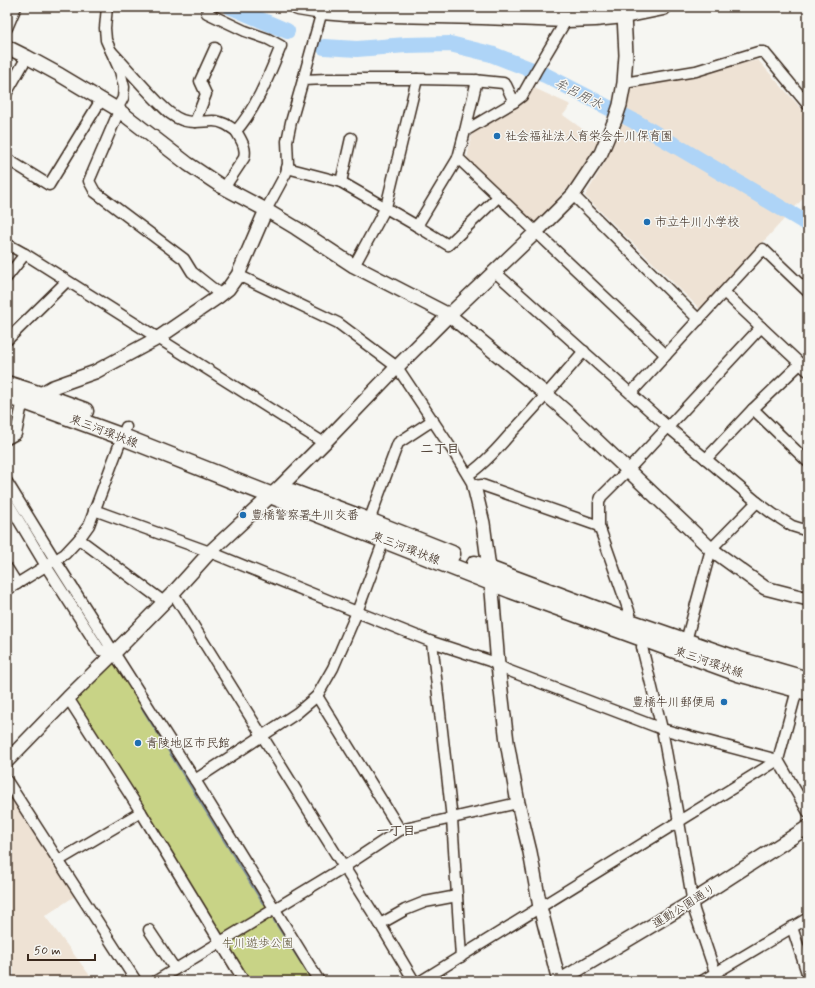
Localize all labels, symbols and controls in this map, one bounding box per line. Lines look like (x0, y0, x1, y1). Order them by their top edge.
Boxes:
water label: 牟呂用水 (551, 75, 605, 114)
place label: 社会福祉法人育栄会牛川保育園 (505, 129, 673, 145)
marker: 社会福祉法人育栄会牛川保育園 (492, 131, 502, 141)
place label: 市立牛川小学校 (655, 215, 739, 231)
marker: 市立牛川小学校 (642, 217, 652, 227)
street label: 東三河環状線 (67, 412, 140, 452)
district label: 二丁目 (420, 441, 460, 458)
place label: 豊橋警察署牛川交番 (251, 508, 359, 524)
marker: 豊橋警察署牛川交番 (238, 510, 248, 520)
street label: 東三河環状線 (369, 529, 442, 569)
street label: 東三河環状線 (672, 644, 745, 682)
place label: 豊橋牛川郵便局 (632, 695, 716, 711)
marker: 豊橋牛川郵便局 (719, 697, 729, 707)
place label: 青陵地区市民館 (146, 736, 230, 752)
marker: 青陵地区市民館 (133, 738, 143, 748)
district label: 一丁目 (376, 823, 416, 840)
street label: 運動公園通り (650, 881, 719, 933)
scale bar (28, 936, 95, 962)
park label: 牛川遊歩公園 (222, 936, 294, 952)
text: 50 m (34, 943, 61, 959)

